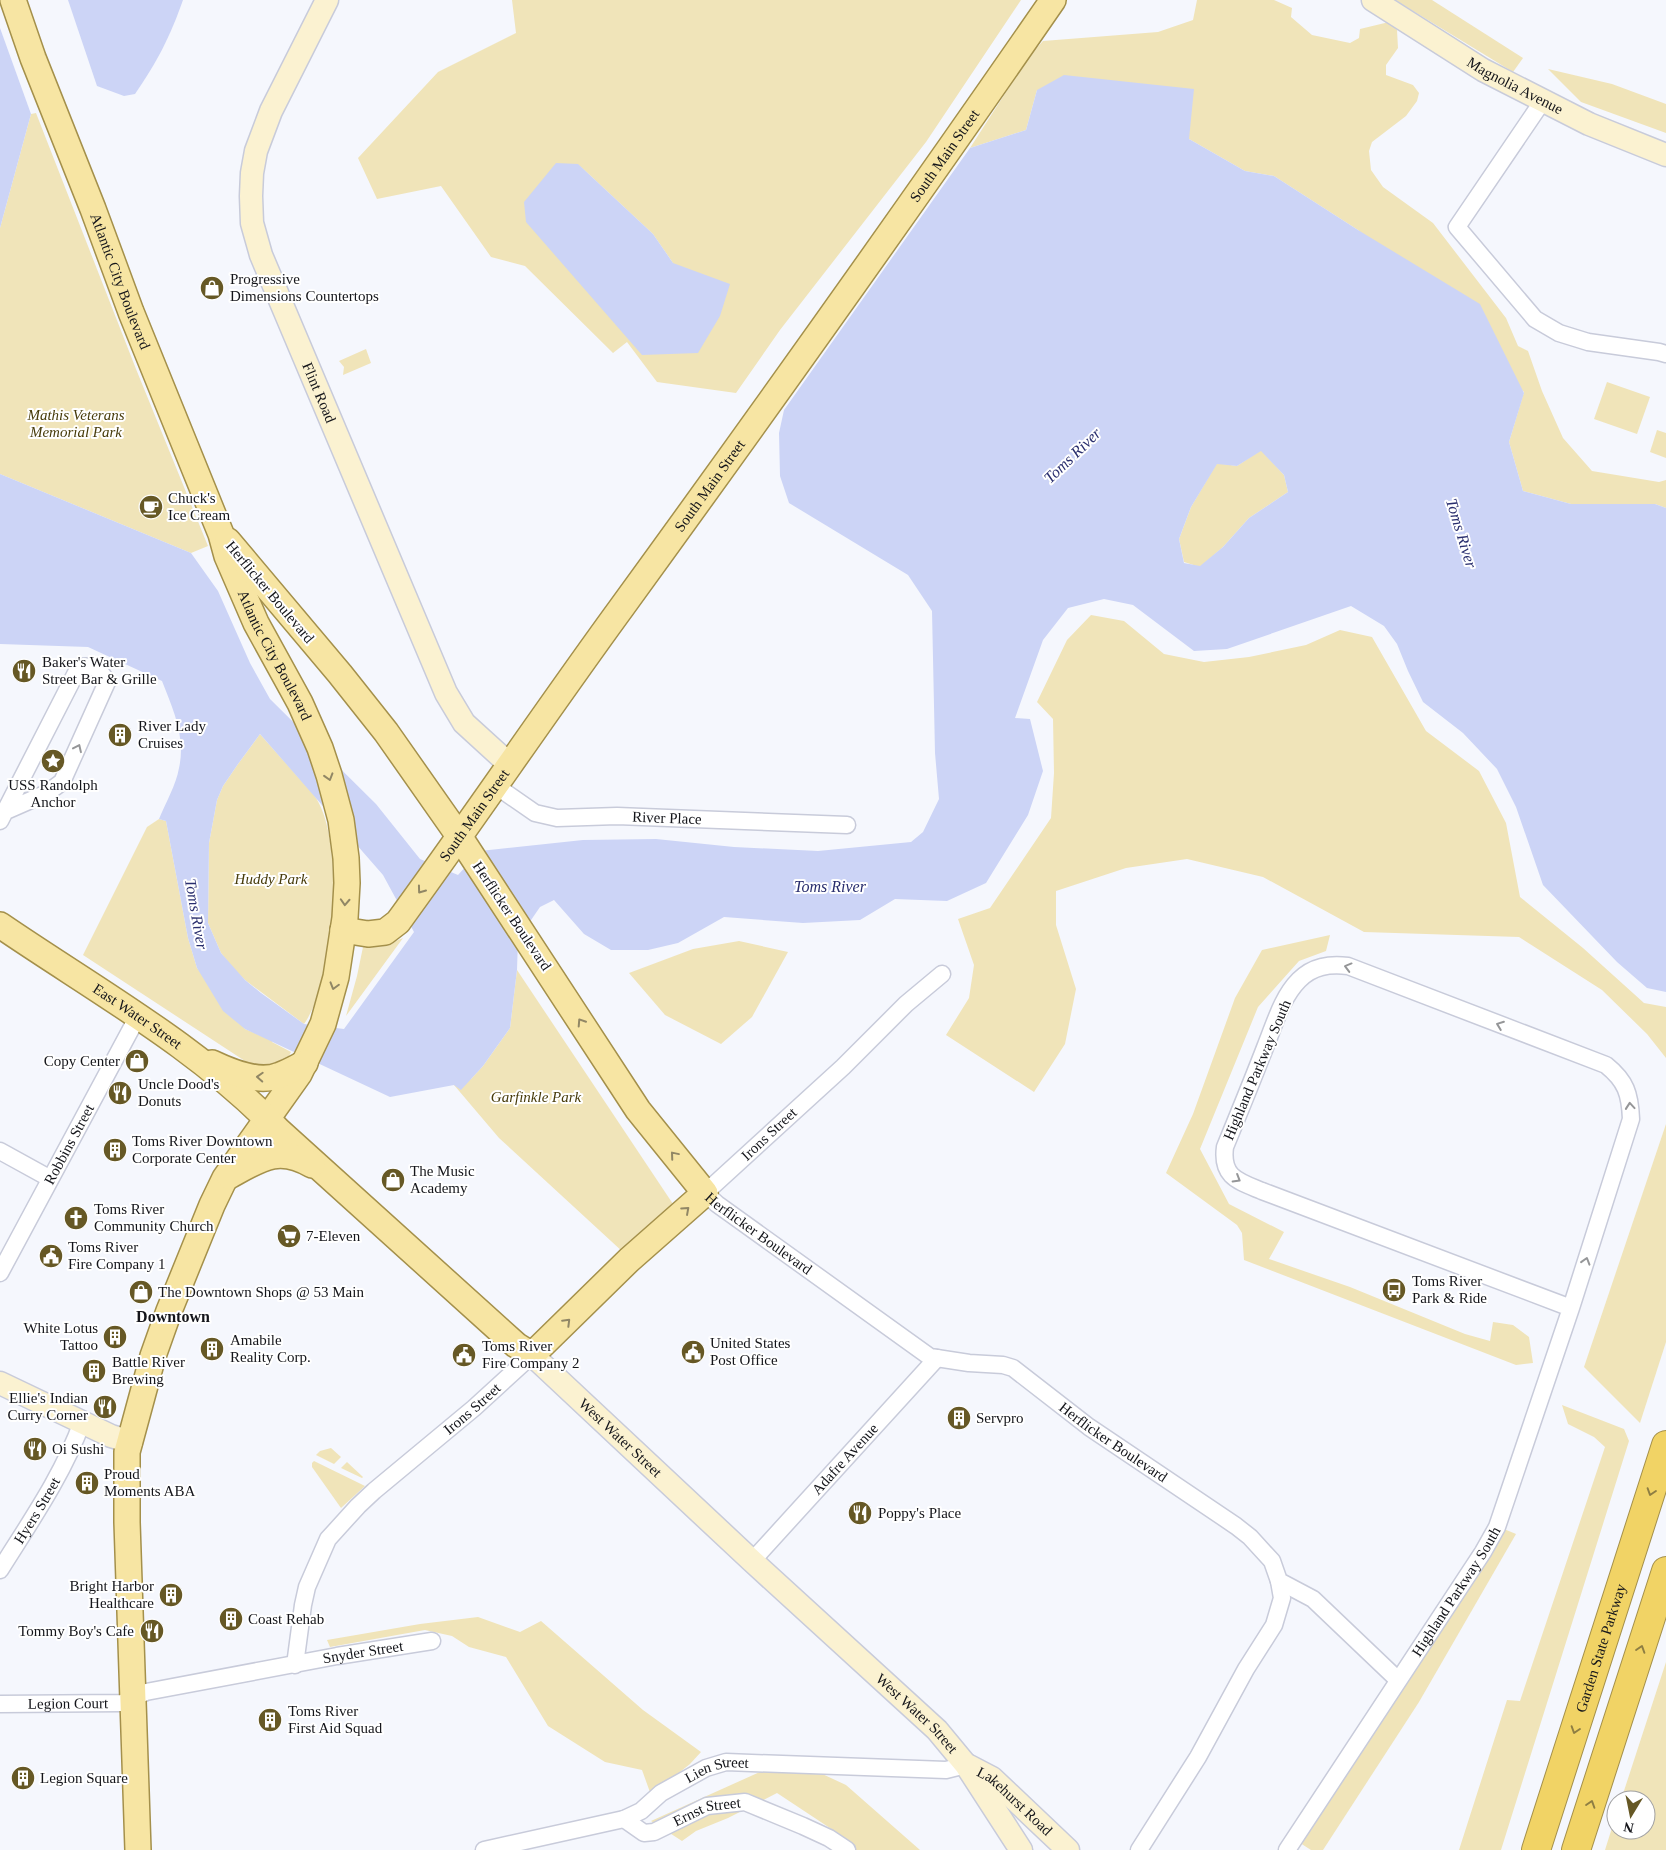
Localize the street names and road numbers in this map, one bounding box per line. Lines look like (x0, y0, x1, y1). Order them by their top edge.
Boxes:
street label: Magnolia Avenue (1464, 54, 1566, 118)
street label: South Main Street (907, 106, 983, 205)
street label: Atlantic City Boulevard (87, 211, 153, 352)
street label: Flint Road (299, 360, 339, 426)
street label: South Main Street (671, 436, 749, 535)
street label: Herflicker Boulevard (223, 538, 318, 646)
street label: Atlantic City Boulevard (235, 588, 315, 723)
street label: South Main Street (436, 765, 513, 865)
street label: River Place (632, 809, 702, 827)
street label: Herflicker Boulevard (470, 859, 555, 974)
street label: East Water Street (90, 980, 185, 1053)
street label: Highland Parkway South (1220, 997, 1294, 1143)
street label: Robbins Street (41, 1101, 98, 1187)
street label: Irons Street (738, 1104, 800, 1164)
street label: Herflicker Boulevard (702, 1189, 815, 1278)
street label: Irons Street (441, 1379, 504, 1438)
street label: West Water Street (576, 1395, 666, 1481)
street label: Herflicker Boulevard (1056, 1399, 1171, 1486)
street label: Adafre Avenue (809, 1420, 881, 1498)
street label: Hyers Street (11, 1474, 64, 1547)
street label: Highland Parkway South (1409, 1523, 1504, 1659)
street label: Garden State Parkway (1573, 1581, 1629, 1715)
street label: Snyder Street (321, 1638, 405, 1667)
street label: West Water Street (873, 1670, 961, 1757)
street label: Legion Court (28, 1695, 109, 1712)
street label: Lien Street (682, 1754, 750, 1786)
street label: Lakehurst Road (974, 1764, 1056, 1839)
street label: Ernst Street (670, 1794, 742, 1829)

